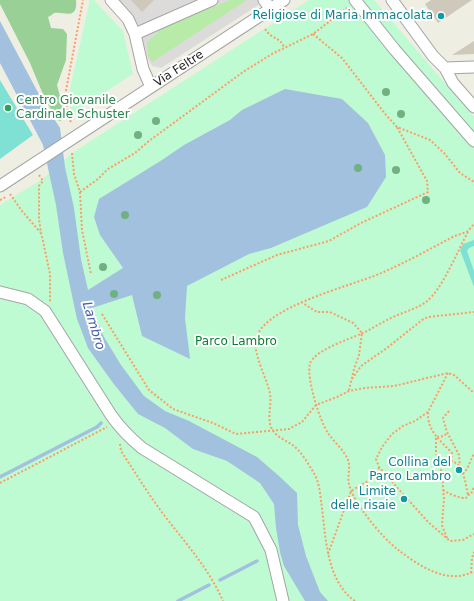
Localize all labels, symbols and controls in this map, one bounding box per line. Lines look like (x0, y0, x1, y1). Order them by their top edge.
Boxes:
place label: Religiose di Maria Immacolata (253, 9, 433, 23)
marker: Religiose di Maria Immacolata (436, 11, 446, 21)
street label: Via Feltre (152, 48, 206, 90)
place label: Centro Giovanile Cardinale Schuster (16, 94, 130, 122)
marker: Centro Giovanile Cardinale Schuster (3, 103, 13, 113)
water label: Lambro (78, 300, 108, 352)
park label: Parco Lambro (195, 335, 277, 349)
place label: Collina del Parco Lambro (369, 456, 451, 484)
marker: Collina del Parco Lambro (454, 465, 464, 475)
place label: Limite delle risaie (331, 485, 396, 513)
marker: Limite delle risaie (399, 494, 409, 504)

